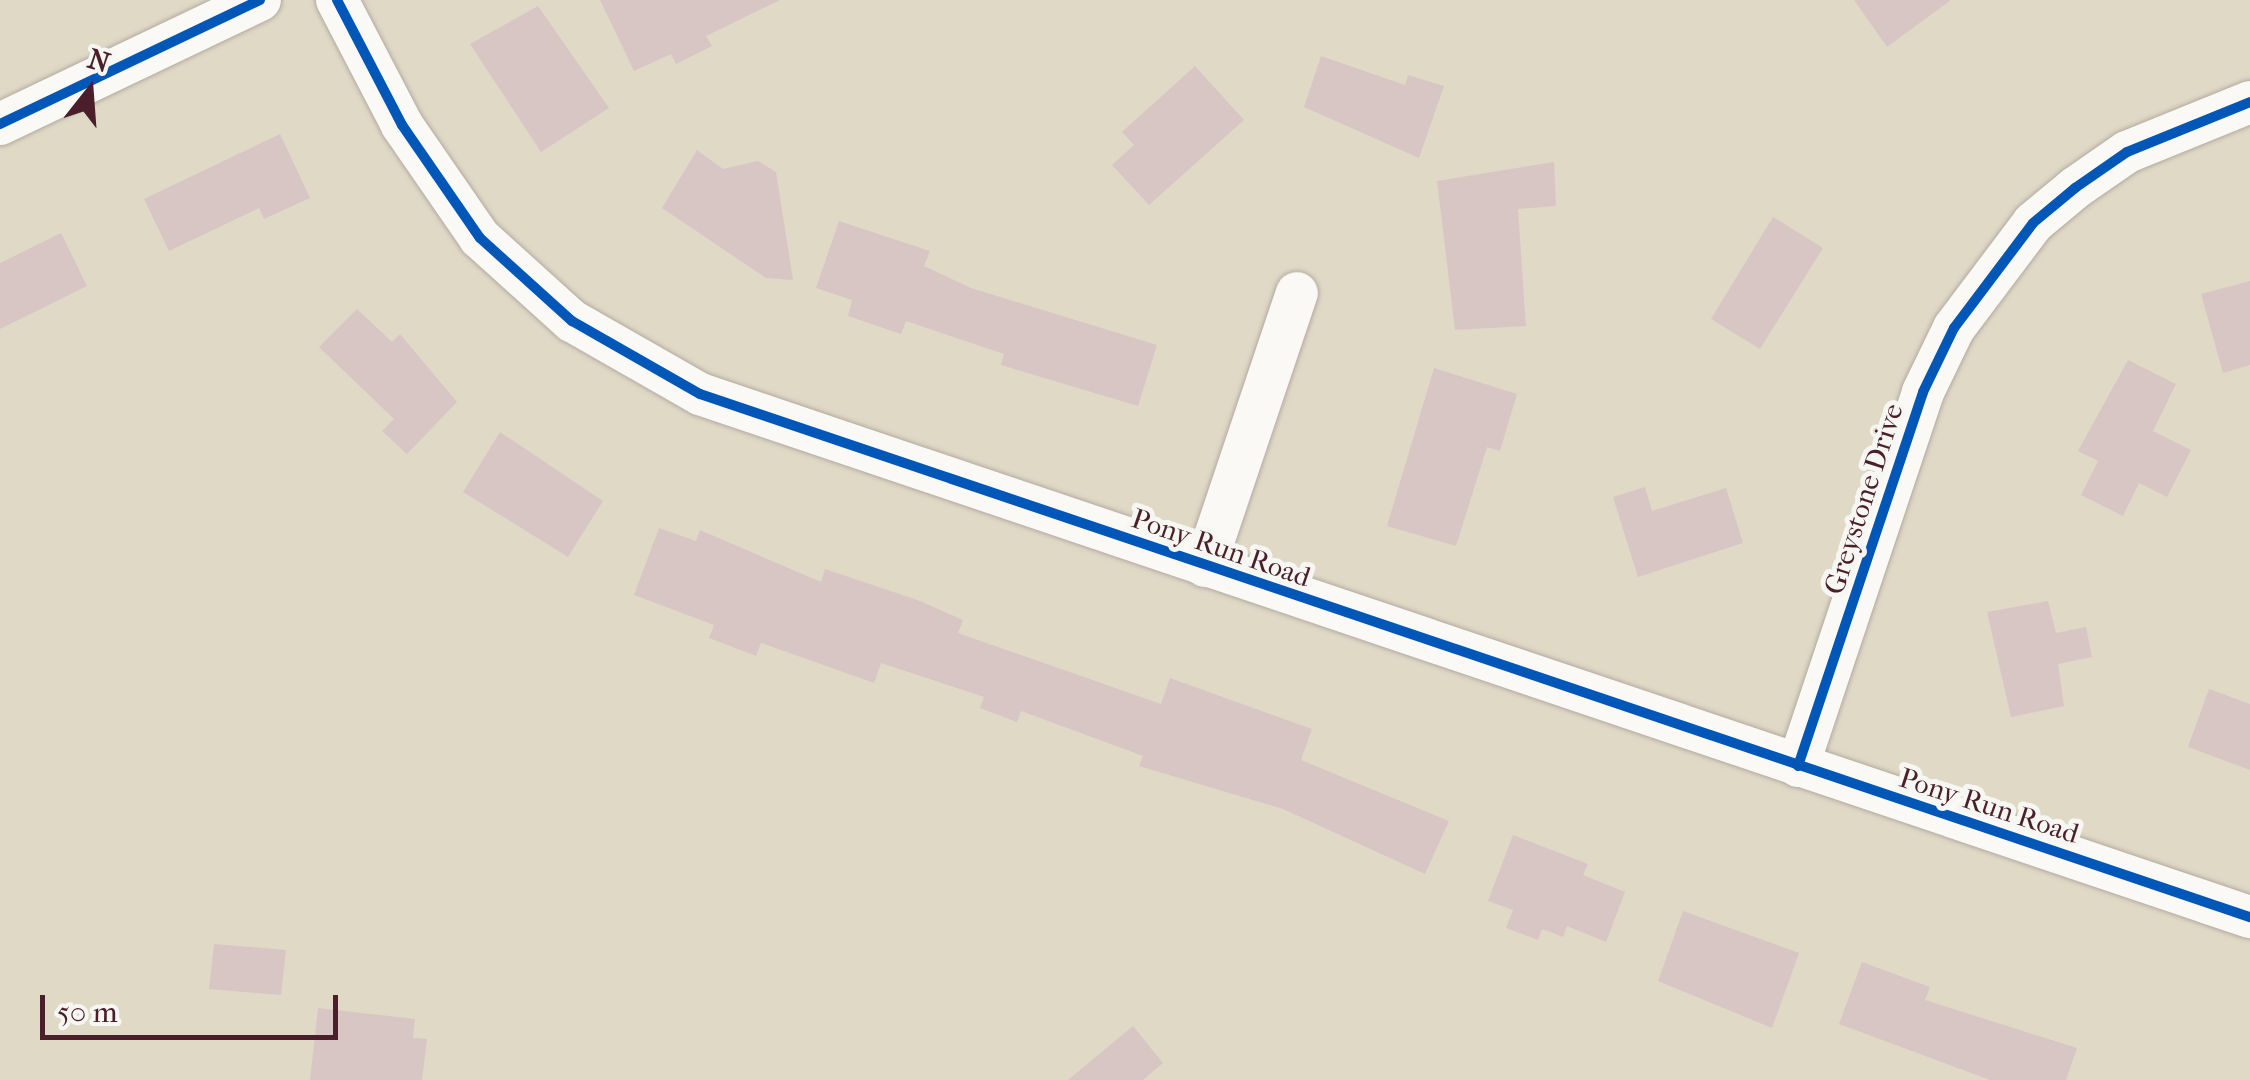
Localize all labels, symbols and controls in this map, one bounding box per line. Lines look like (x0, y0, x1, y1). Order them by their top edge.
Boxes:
north arrow (40, 40, 140, 140)
text: N (84, 42, 114, 80)
street label: Greystone Drive (1817, 399, 1911, 599)
street label: Pony Run Road (1127, 502, 1315, 594)
street label: Pony Run Road (1895, 761, 2083, 851)
scale bar (45, 975, 342, 1037)
text: 50 m (57, 995, 118, 1030)

